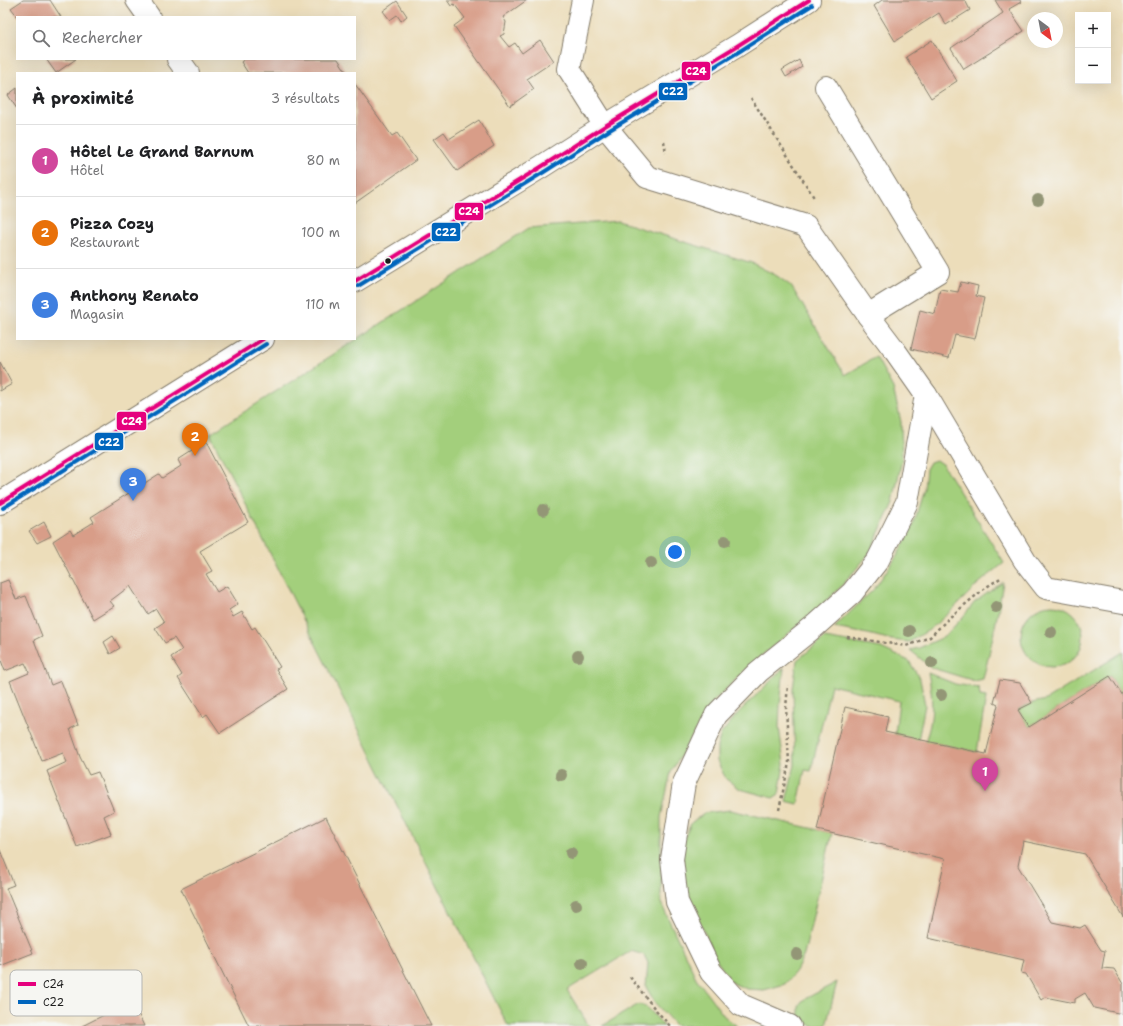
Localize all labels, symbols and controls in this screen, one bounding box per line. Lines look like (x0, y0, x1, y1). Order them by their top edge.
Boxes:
north arrow (1027, 12, 1063, 48)
map controls (1075, 12, 1111, 84)
button: + (1075, 12, 1111, 48)
search box (16, 16, 356, 60)
icon: search (30, 27, 52, 49)
text: Rechercher (62, 28, 143, 48)
button: − (1075, 48, 1111, 84)
line badge: C24 (681, 61, 711, 81)
text: C24 (685, 64, 707, 79)
line badge: C22 (658, 82, 688, 101)
text: C22 (662, 84, 684, 99)
text: À proximité (32, 87, 134, 109)
text: 3 résultats (271, 90, 340, 107)
text: Hôtel Le Grand Barnum (70, 142, 254, 162)
text: 1 (42, 152, 48, 169)
text: 80 m (306, 152, 340, 169)
text: Hôtel (70, 162, 104, 179)
line badge: C24 (454, 202, 484, 221)
text: C24 (458, 204, 480, 219)
text: Pizza Cozy (70, 214, 154, 234)
line badge: C22 (431, 222, 461, 242)
text: 2 (40, 224, 50, 241)
text: 100 m (301, 224, 340, 241)
text: C22 (435, 225, 457, 240)
text: Restaurant (70, 234, 140, 251)
unlabelled marker (383, 256, 393, 266)
text: Anthony Renato (70, 286, 199, 306)
text: 3 (40, 296, 50, 313)
text: 110 m (305, 296, 340, 313)
text: Magasin (70, 306, 124, 323)
line badge: C24 (116, 411, 147, 431)
text: C24 (121, 414, 143, 429)
pin: 2 (182, 423, 208, 456)
line badge: C22 (94, 432, 124, 451)
text: C22 (98, 435, 120, 450)
pin: 3 (120, 468, 146, 501)
your location (665, 542, 685, 562)
pin: 1 (972, 758, 998, 791)
legend (10, 970, 142, 1016)
text: C24 (43, 977, 64, 992)
text: C22 (43, 995, 64, 1010)

